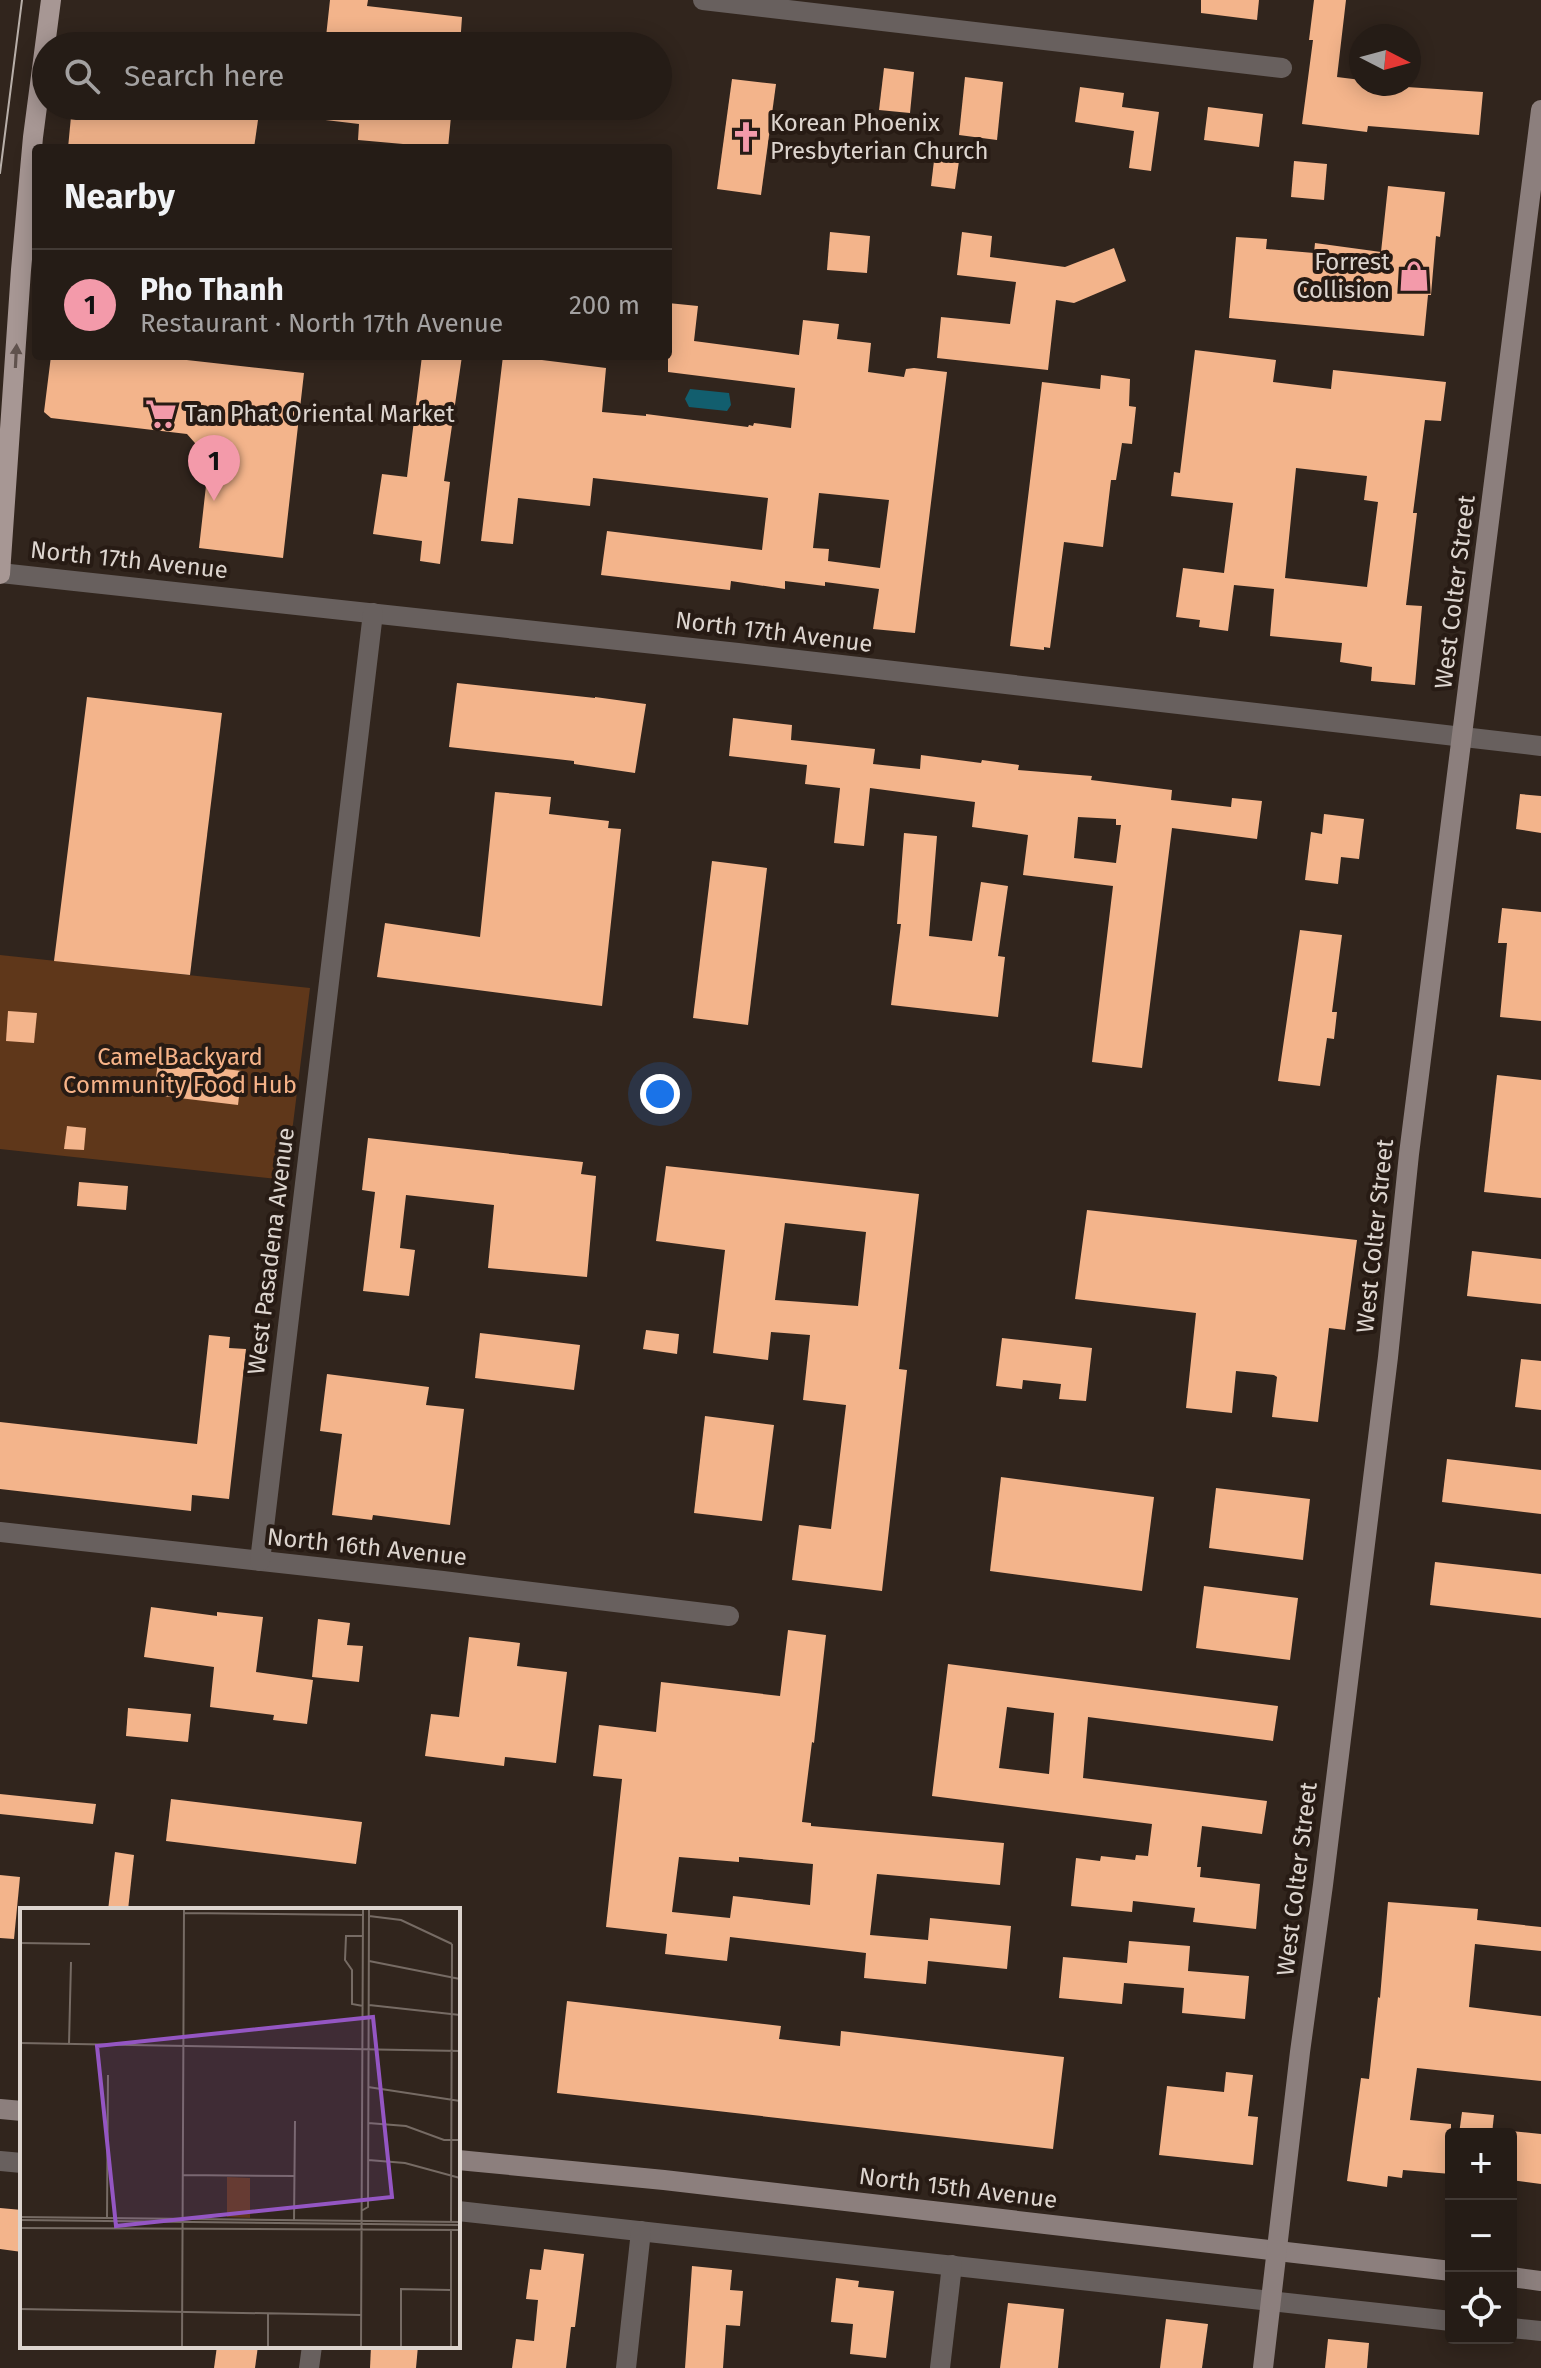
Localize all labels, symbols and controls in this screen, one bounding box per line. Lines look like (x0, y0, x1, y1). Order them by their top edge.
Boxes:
north arrow (1349, 24, 1421, 96)
search box (32, 32, 672, 120)
icon: search (60, 54, 104, 98)
text: Search here (124, 58, 284, 94)
place label: Korean Phoenix Presbyterian Church (770, 109, 988, 165)
church icon: Korean Phoenix Presbyterian Church (729, 120, 763, 154)
text: Nearby (64, 176, 175, 217)
place label: Forrest Collision (1296, 248, 1390, 304)
shop icon: Forrest Collision (1397, 259, 1431, 293)
text: Pho Thanh (140, 272, 284, 308)
text: 1 (84, 290, 96, 321)
text: 200 m (569, 290, 640, 321)
text: Restaurant · North 17th Avenue (140, 308, 503, 339)
one-way arrow (9, 343, 22, 368)
supermarket icon: Tan Phat Oriental Market (144, 397, 178, 431)
place label: Tan Phat Oriental Market (185, 400, 455, 428)
pin: 1 (188, 435, 240, 501)
street label: West Colter Street (1429, 493, 1481, 690)
street label: North 17th Avenue (29, 536, 229, 584)
street label: North 17th Avenue (674, 606, 874, 658)
park label: CamelBackyard Community Food Hub (63, 1043, 297, 1099)
your location (640, 1074, 680, 1114)
street label: West Pasadena Avenue (242, 1126, 300, 1376)
street label: West Colter Street (1351, 1137, 1399, 1334)
street label: North 16th Avenue (266, 1523, 468, 1571)
street label: West Colter Street (1271, 1780, 1323, 1977)
inset map (20, 1908, 460, 2348)
map controls (1445, 2128, 1517, 2344)
button: + (1445, 2128, 1517, 2200)
street label: North 15th Avenue (857, 2162, 1059, 2214)
button: − (1445, 2200, 1517, 2272)
button: locate (1445, 2272, 1517, 2344)

